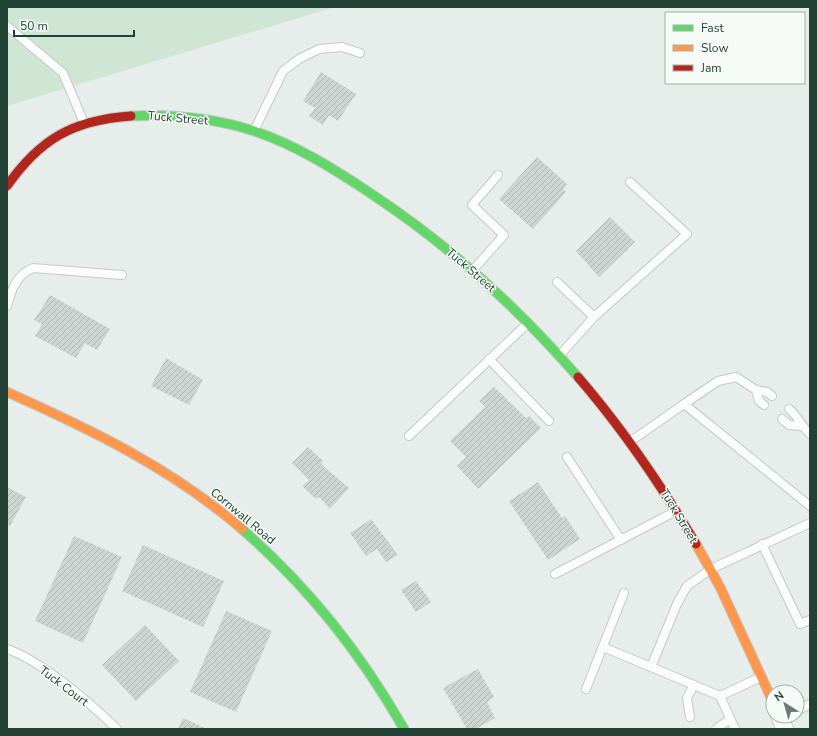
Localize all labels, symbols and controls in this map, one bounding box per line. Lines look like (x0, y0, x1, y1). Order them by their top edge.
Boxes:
scale bar (14, 12, 134, 38)
legend (665, 12, 805, 84)
text: 50 m (20, 18, 48, 34)
text: Fast (701, 20, 724, 36)
text: Slow (701, 40, 729, 56)
text: Jam (700, 60, 722, 76)
street label: Tuck Street (147, 107, 210, 129)
street label: Tuck Street (443, 244, 500, 296)
street label: Cornwall Road (207, 484, 279, 548)
street label: Tuck Street (657, 486, 702, 547)
street label: Tuck Court (36, 662, 92, 710)
north arrow (765, 684, 805, 724)
text: N (771, 688, 787, 705)

